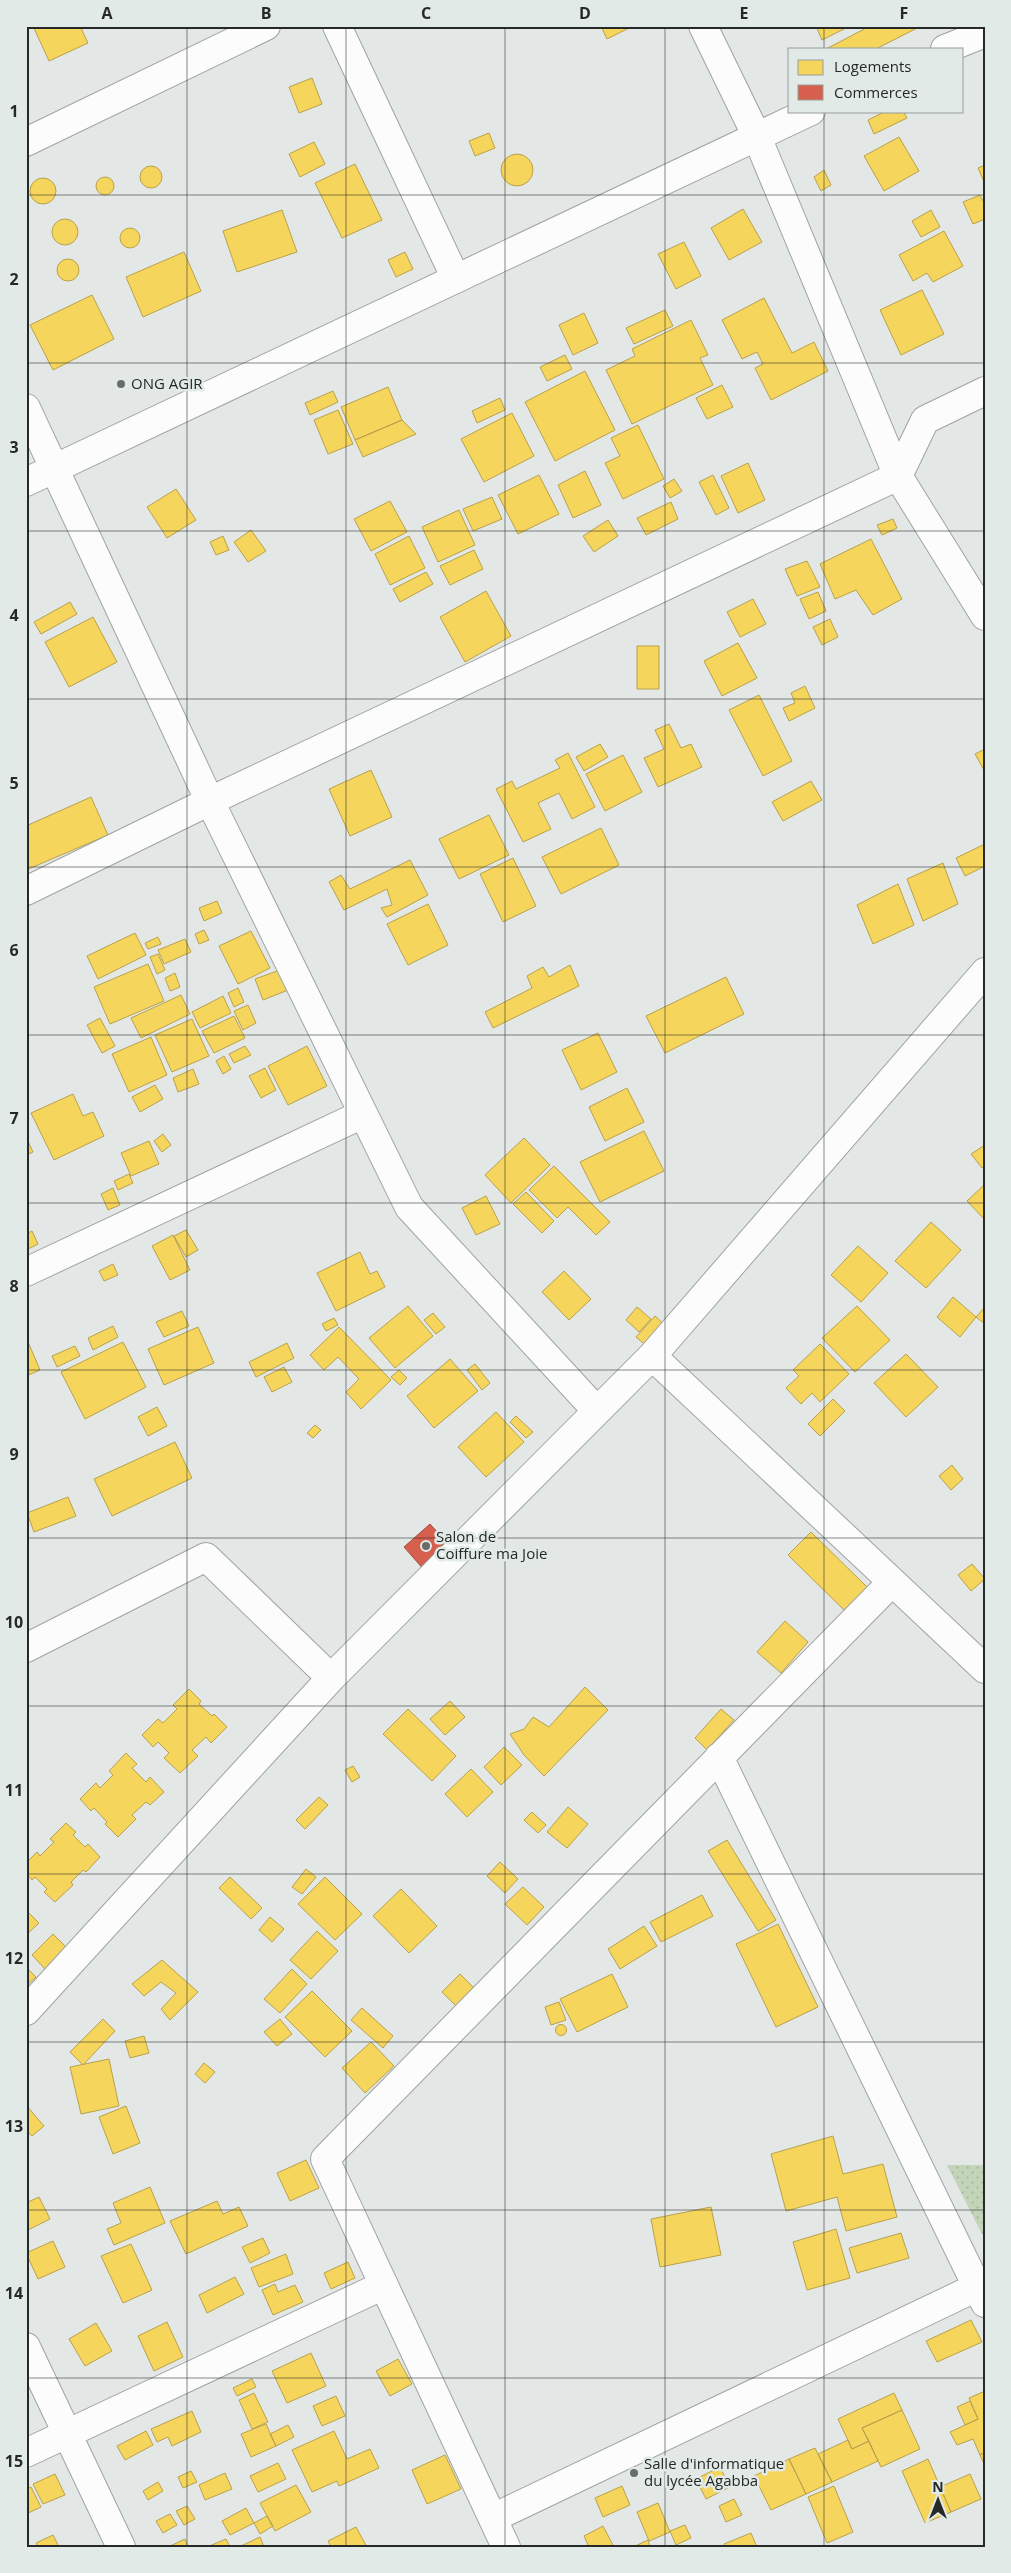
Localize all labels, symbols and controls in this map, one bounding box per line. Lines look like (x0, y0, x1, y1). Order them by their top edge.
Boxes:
text: A (101, 2, 113, 24)
text: B (261, 2, 271, 24)
text: C (421, 2, 431, 24)
text: D (579, 2, 591, 24)
text: E (740, 2, 749, 24)
text: F (900, 2, 908, 24)
legend (788, 48, 964, 112)
text: Logements (834, 56, 911, 76)
text: Commerces (834, 82, 918, 102)
text: 1 (9, 100, 19, 122)
text: 2 (9, 268, 19, 290)
place label: ONG AGIR (131, 373, 203, 393)
marker: ONG AGIR (115, 378, 127, 390)
text: 3 (9, 436, 19, 458)
text: 4 (9, 604, 19, 626)
text: 5 (9, 772, 19, 794)
text: 6 (9, 939, 19, 961)
text: 7 (9, 1107, 19, 1129)
text: 8 (9, 1275, 19, 1297)
text: 9 (9, 1443, 19, 1465)
place label: Salon de Coiffure ma Joie (436, 1526, 547, 1563)
marker: Salon de Coiffure ma Joie (420, 1540, 432, 1552)
text: 10 (5, 1611, 23, 1633)
text: 11 (5, 1779, 23, 1801)
text: 12 (5, 1947, 23, 1969)
text: 13 (5, 2115, 23, 2137)
text: 14 (5, 2282, 23, 2304)
text: 15 (5, 2450, 23, 2472)
place label: Salle d'informatique du lycée Agabba (644, 2453, 784, 2490)
marker: Salle d'informatique du lycée Agabba (628, 2467, 640, 2479)
north arrow (914, 2476, 964, 2526)
text: N (932, 2477, 944, 2496)

